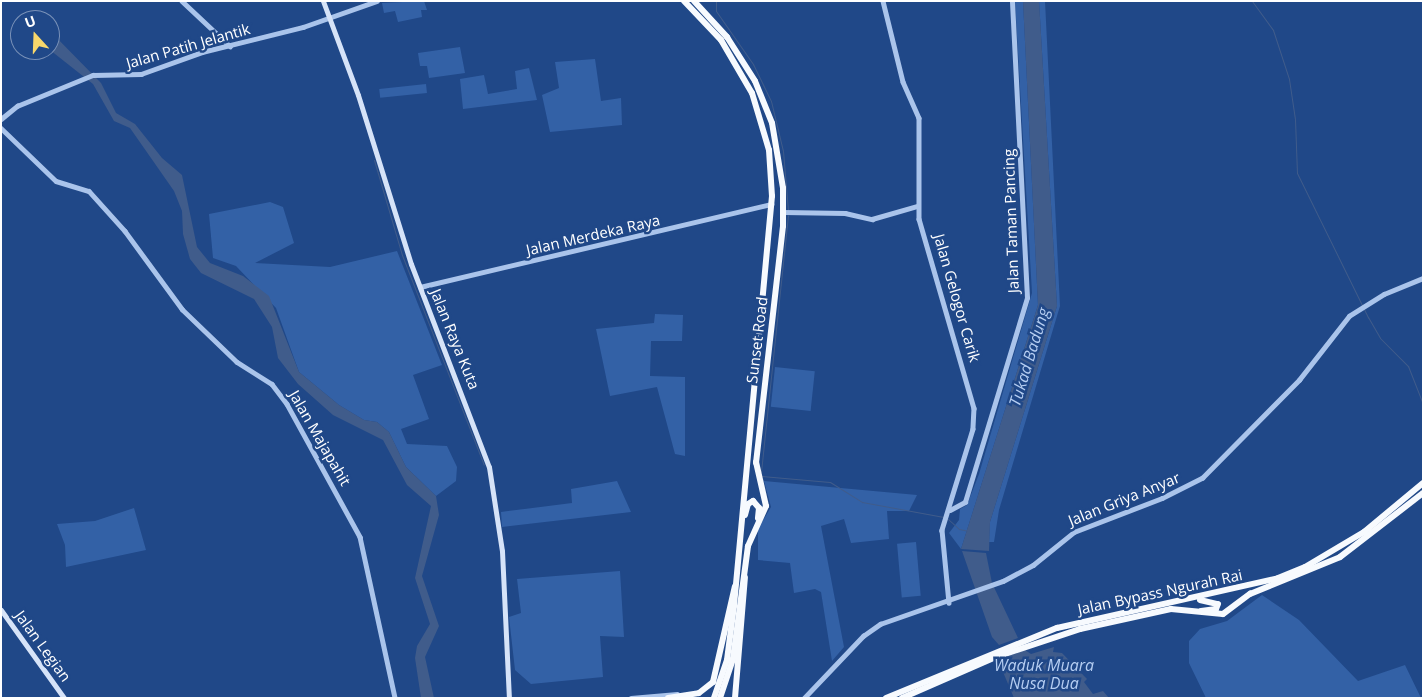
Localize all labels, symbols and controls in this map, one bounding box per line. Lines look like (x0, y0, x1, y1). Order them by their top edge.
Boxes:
north arrow (10, 10, 60, 60)
text: U (22, 11, 38, 32)
street label: Jalan Patih Jelantik (124, 20, 252, 72)
street label: Jalan Taman Pancing (999, 149, 1023, 293)
street label: Jalan Merdeka Raya (524, 211, 662, 259)
street label: Jalan Gelogor Carik (930, 232, 984, 364)
street label: Jalan Raya Kuta (427, 286, 483, 392)
street label: Sunset Road (743, 296, 771, 384)
water label: Tukad Badung (1005, 305, 1053, 409)
street label: Jalan Majapahit (285, 387, 355, 489)
street label: Jalan Griya Anyar (1066, 468, 1182, 530)
street label: Jalan Bypass Ngurah Rai (1076, 566, 1244, 618)
street label: Jalan Legian (11, 607, 75, 685)
water label: Waduk Muara Nusa Dua (994, 655, 1094, 693)

